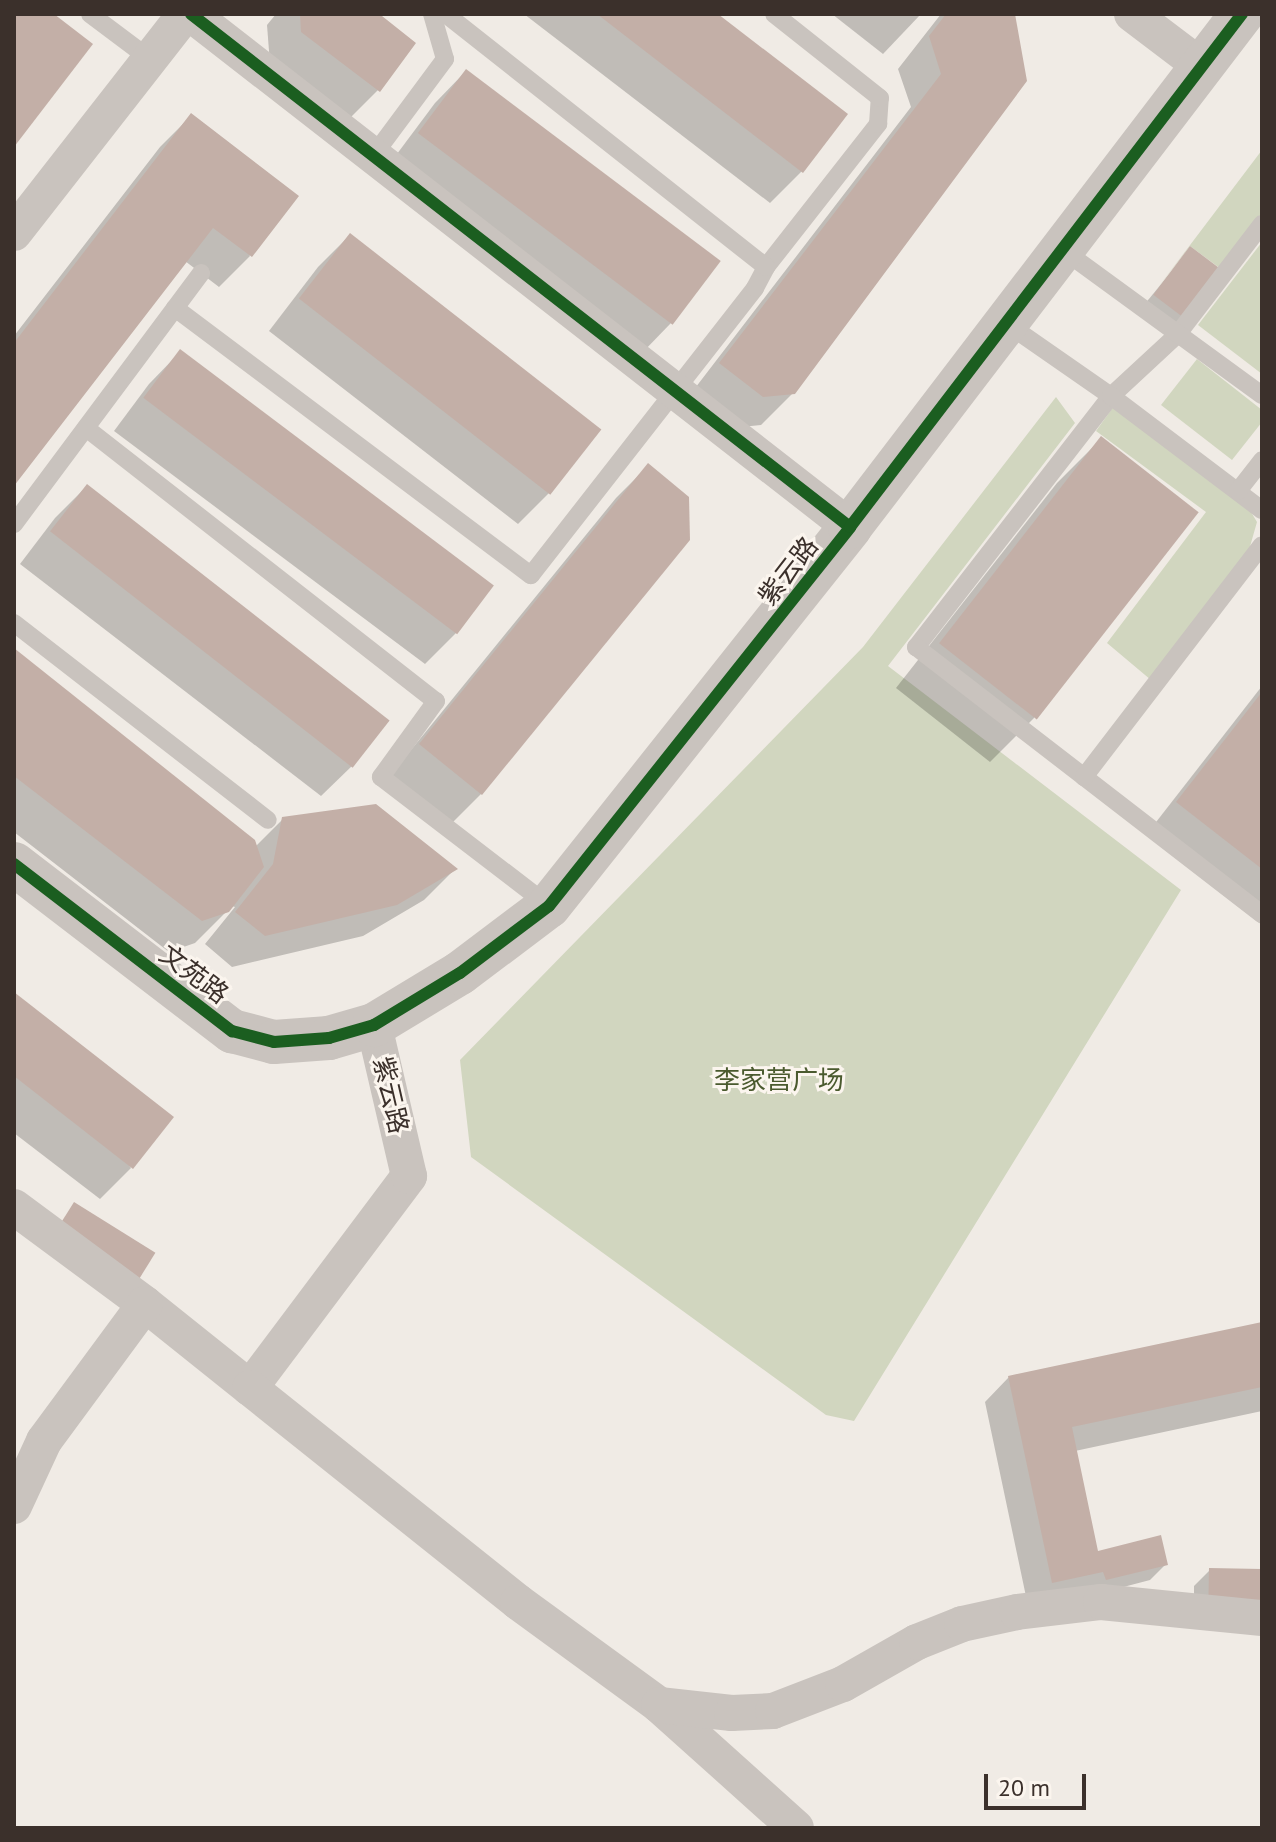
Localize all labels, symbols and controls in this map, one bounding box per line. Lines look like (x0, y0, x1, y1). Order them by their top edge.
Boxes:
street label: 紫云路 (752, 531, 824, 611)
street label: 文苑路 (153, 938, 235, 1010)
street label: 紫云路 (367, 1053, 415, 1137)
park label: 李家营广场 (714, 1064, 844, 1096)
scale bar (988, 1758, 1090, 1808)
text: 20 m (998, 1772, 1050, 1803)

